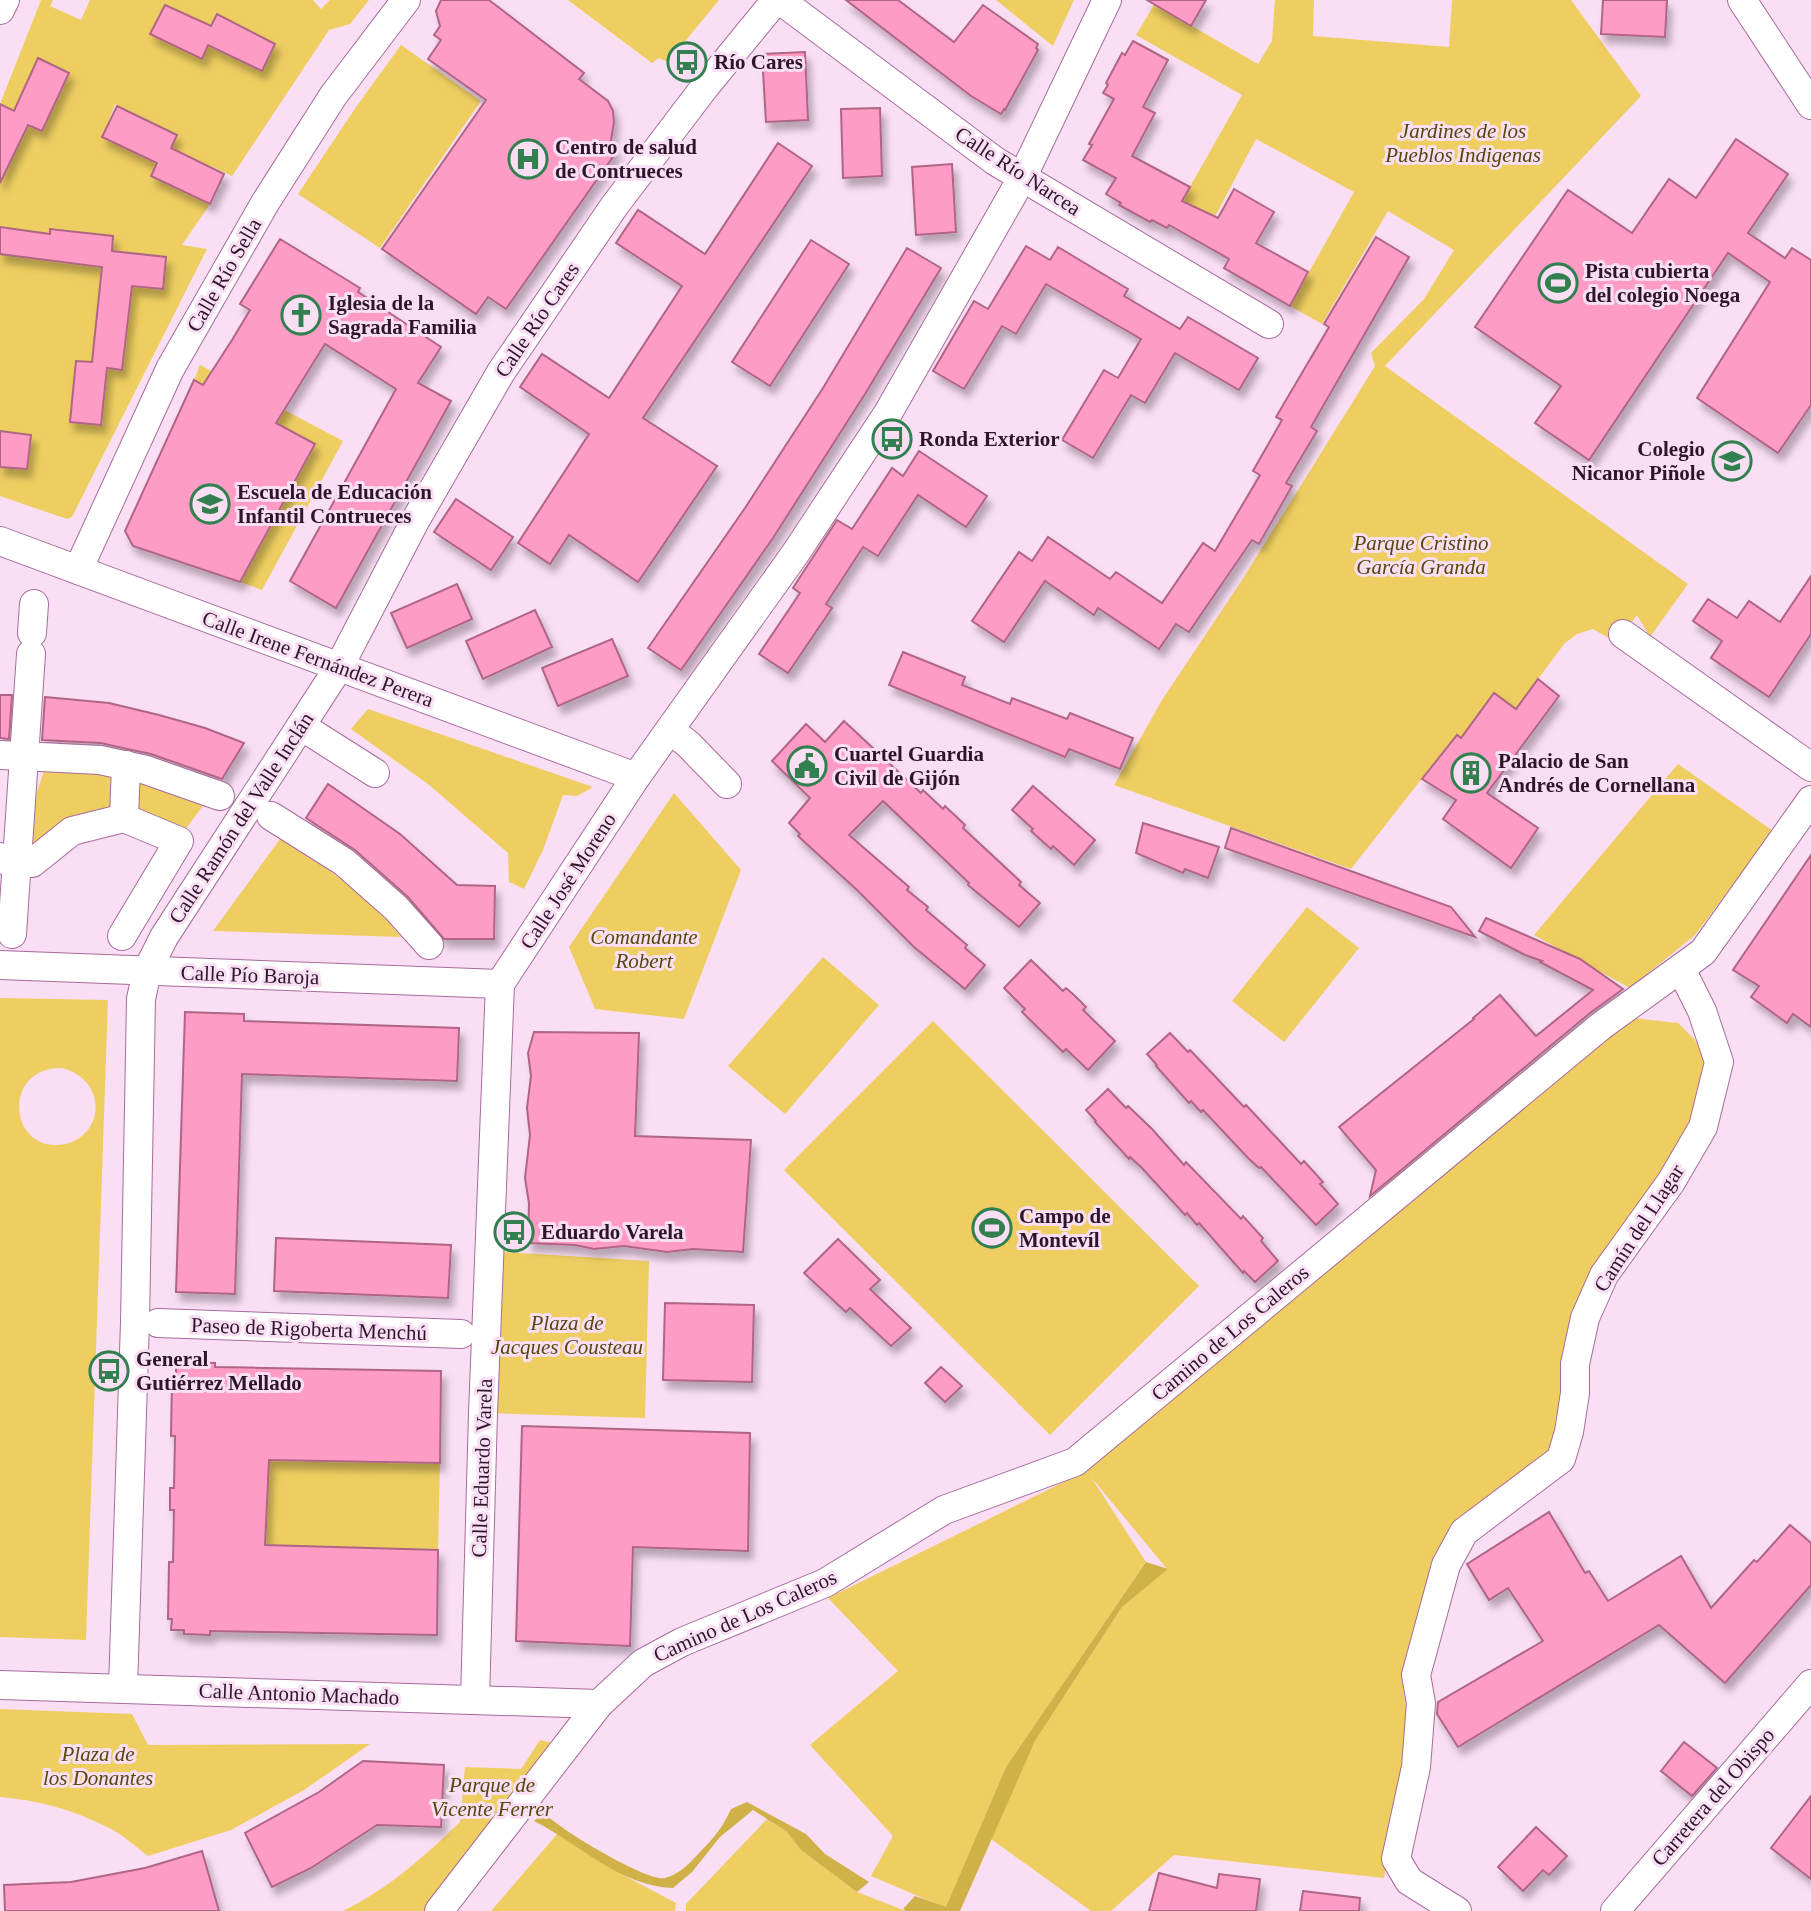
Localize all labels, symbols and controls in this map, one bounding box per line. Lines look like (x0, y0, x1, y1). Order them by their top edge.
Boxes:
bus stop icon: Río Cares (666, 41, 708, 83)
place label: Río Cares (714, 50, 803, 74)
park label: Jardines de los Pueblos Indigenas (1384, 119, 1541, 167)
street label: Calle Río Narcea (951, 122, 1086, 221)
place label: Centro de salud de Contrueces (555, 135, 697, 183)
hospital icon: Centro de salud de Contrueces (507, 138, 549, 180)
street label: Calle Río Sella (182, 213, 267, 336)
street label: Calle Río Cares (490, 258, 584, 382)
place label: Pista cubierta del colegio Noega (1585, 259, 1741, 307)
sports icon: Pista cubierta del colegio Noega (1537, 262, 1579, 304)
place label: Iglesia de la Sagrada Familia (328, 291, 477, 339)
church icon: Iglesia de la Sagrada Familia (280, 294, 322, 336)
bus stop icon: Ronda Exterior (871, 418, 913, 460)
place label: Ronda Exterior (919, 427, 1060, 451)
place label: Colegio Nicanor Piñole (1572, 437, 1705, 485)
school or university icon: Colegio Nicanor Piñole (1711, 440, 1753, 482)
place label: Escuela de Educación Infantil Contrueces (237, 480, 432, 528)
school or university icon: Escuela de Educación Infantil Contrueces (189, 483, 231, 525)
park label: Parque Cristino García Granda (1352, 531, 1489, 579)
street label: Calle Irene Fernández Perera (199, 606, 438, 712)
street label: Calle Ramón del Valle Inclán (164, 708, 319, 928)
place label: Cuartel Guardia Civil de Gijón (834, 742, 984, 790)
public building icon: Cuartel Guardia Civil de Gijón (786, 745, 828, 787)
place label: Palacio de San Andrés de Cornellana (1498, 749, 1696, 797)
building icon: Palacio de San Andrés de Cornellana (1450, 752, 1492, 794)
street label: Calle José Moreno (515, 808, 621, 954)
park label: Comandante Robert (590, 925, 698, 973)
street label: Calle Pío Baroja (180, 961, 320, 989)
street label: Camín del Llagar (1589, 1160, 1689, 1296)
place label: Campo de Montevíl (1019, 1204, 1111, 1252)
sports icon: Campo de Montevíl (971, 1207, 1013, 1249)
bus stop icon: Eduardo Varela (493, 1211, 535, 1253)
place label: Eduardo Varela (541, 1220, 684, 1244)
street label: Camino de Los Caleros (1147, 1260, 1313, 1406)
park label: Plaza de Jacques Cousteau (491, 1311, 643, 1359)
street label: Paseo de Rigoberta Menchú (191, 1313, 428, 1345)
place label: General Gutiérrez Mellado (136, 1347, 302, 1395)
bus stop icon: General Gutiérrez Mellado (88, 1350, 130, 1392)
street label: Calle Eduardo Varela (467, 1377, 497, 1558)
street label: Camino de Los Caleros (650, 1565, 840, 1667)
street label: Calle Antonio Machado (198, 1679, 400, 1709)
street label: Carretera del Obispo (1647, 1723, 1779, 1871)
park label: Plaza de los Donantes (43, 1742, 153, 1790)
park label: Parque de Vicente Ferrer (431, 1773, 554, 1821)

